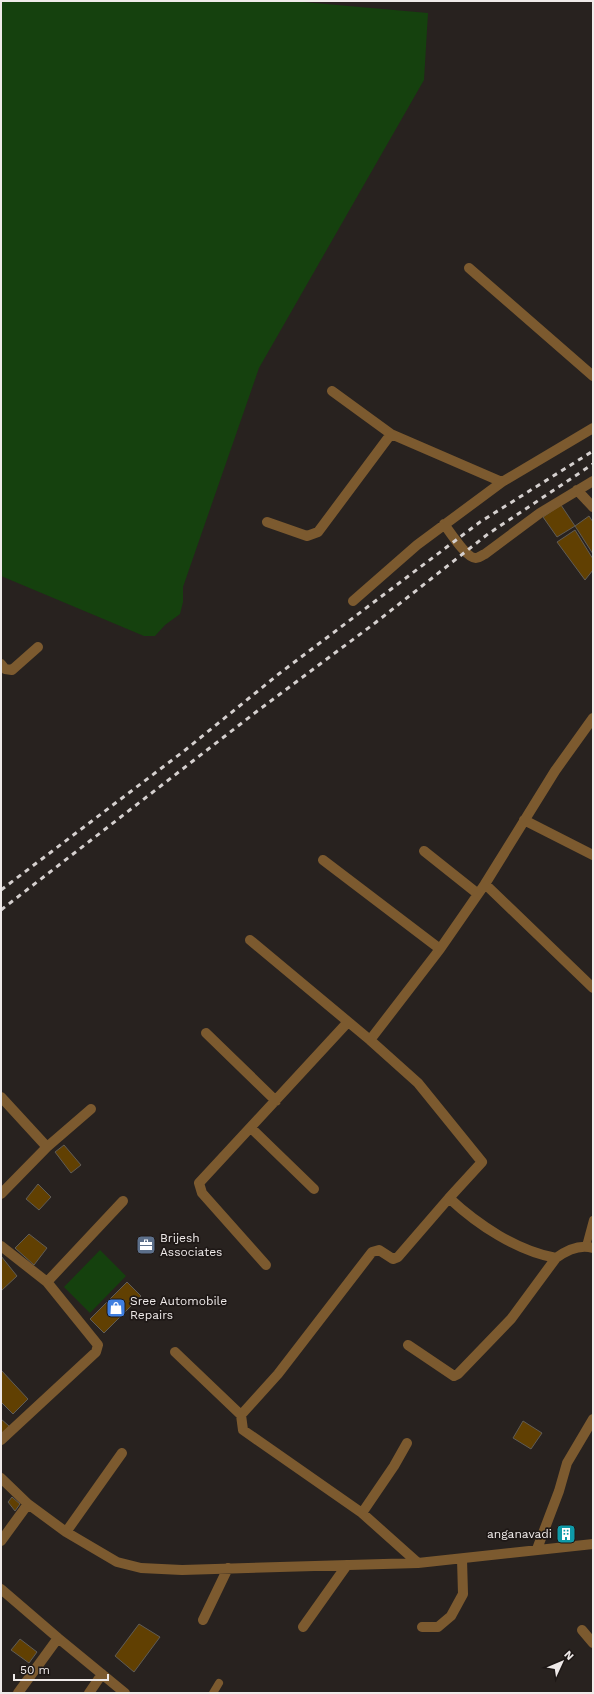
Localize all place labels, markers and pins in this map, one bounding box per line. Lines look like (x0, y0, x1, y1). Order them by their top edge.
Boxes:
place label: Brijesh Associates (160, 1231, 222, 1259)
office icon: Brijesh Associates (135, 1234, 157, 1256)
place label: Sree Automobile Repairs (130, 1294, 227, 1322)
shop icon: Sree Automobile Repairs (105, 1297, 127, 1319)
building icon: anganavadi (555, 1523, 577, 1545)
place label: anganavadi (487, 1527, 552, 1541)

